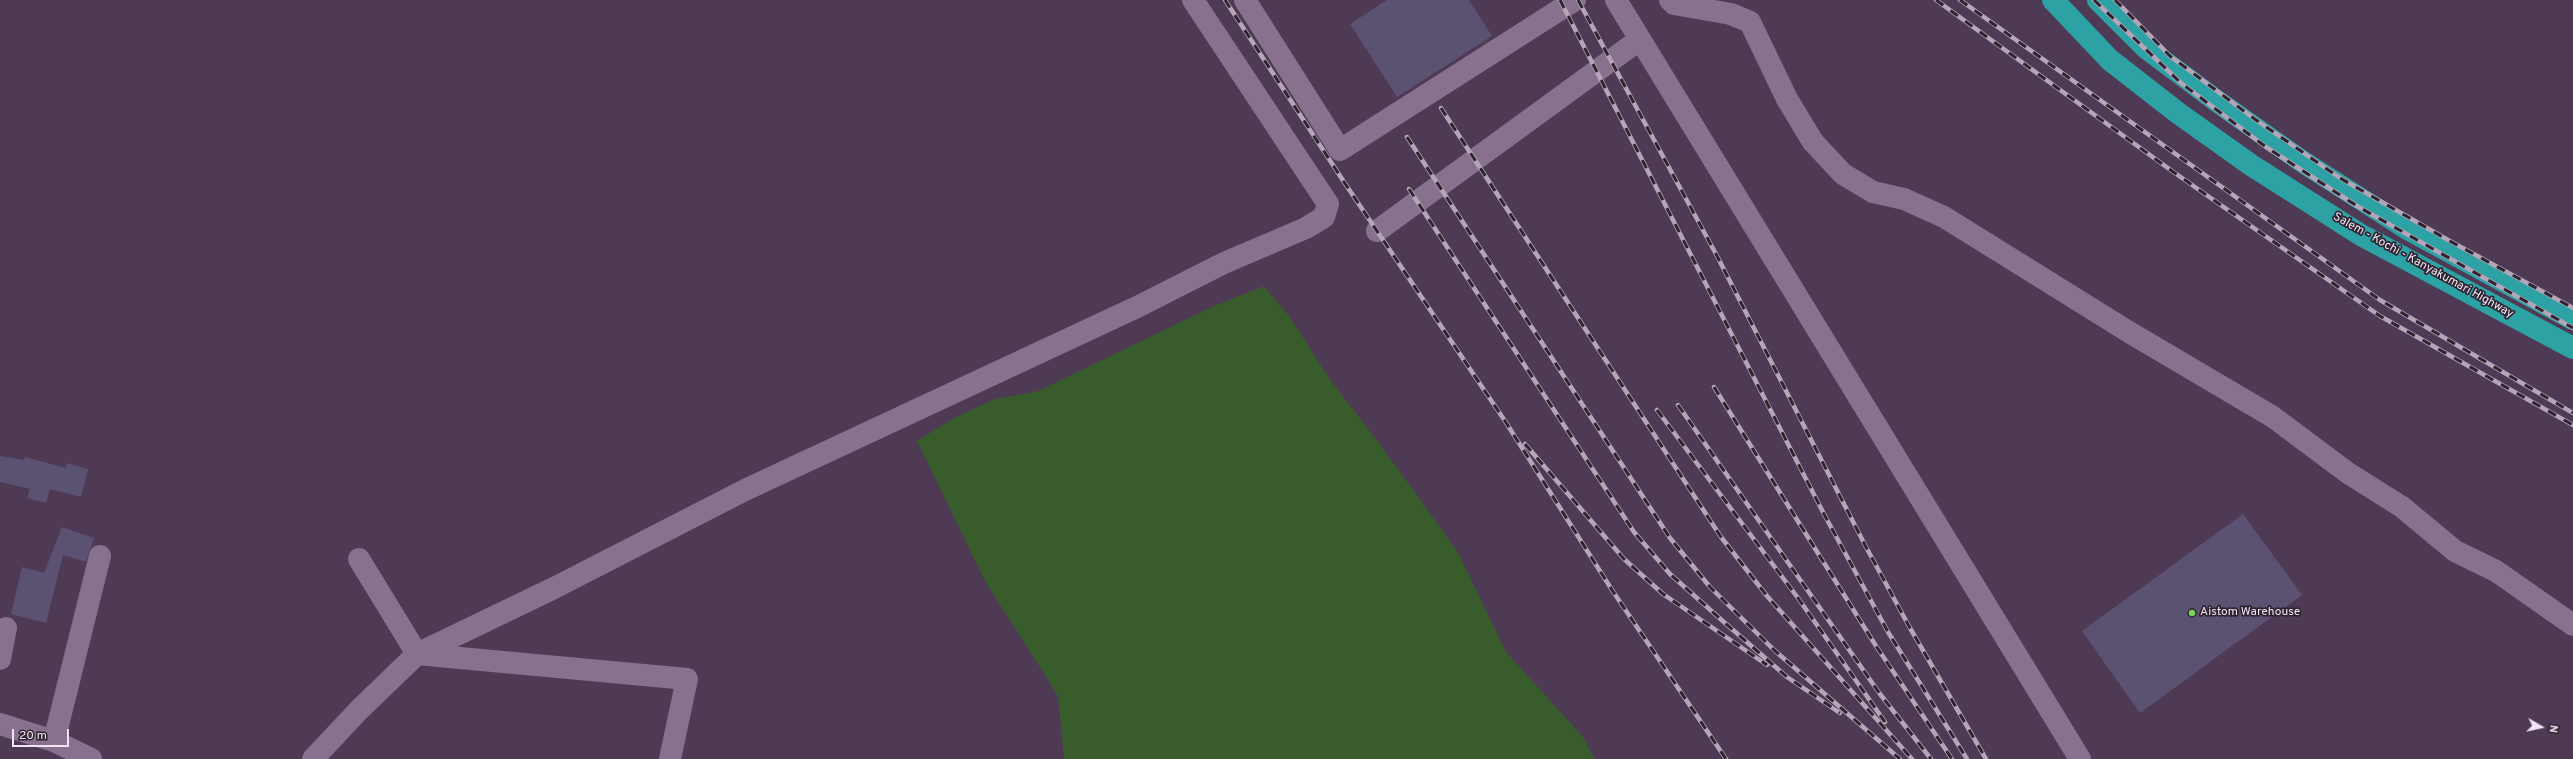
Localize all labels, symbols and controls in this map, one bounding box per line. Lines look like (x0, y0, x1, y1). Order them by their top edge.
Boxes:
street label: Salem - Kochi - Kanyakumari Highway (2330, 210, 2516, 322)
place label: Aistom Warehouse (2200, 606, 2300, 620)
marker: Aistom Warehouse (2187, 608, 2197, 618)
north arrow (2521, 707, 2561, 747)
scale bar (14, 721, 71, 747)
text: N (2545, 724, 2560, 734)
text: 20 m (19, 728, 47, 744)

